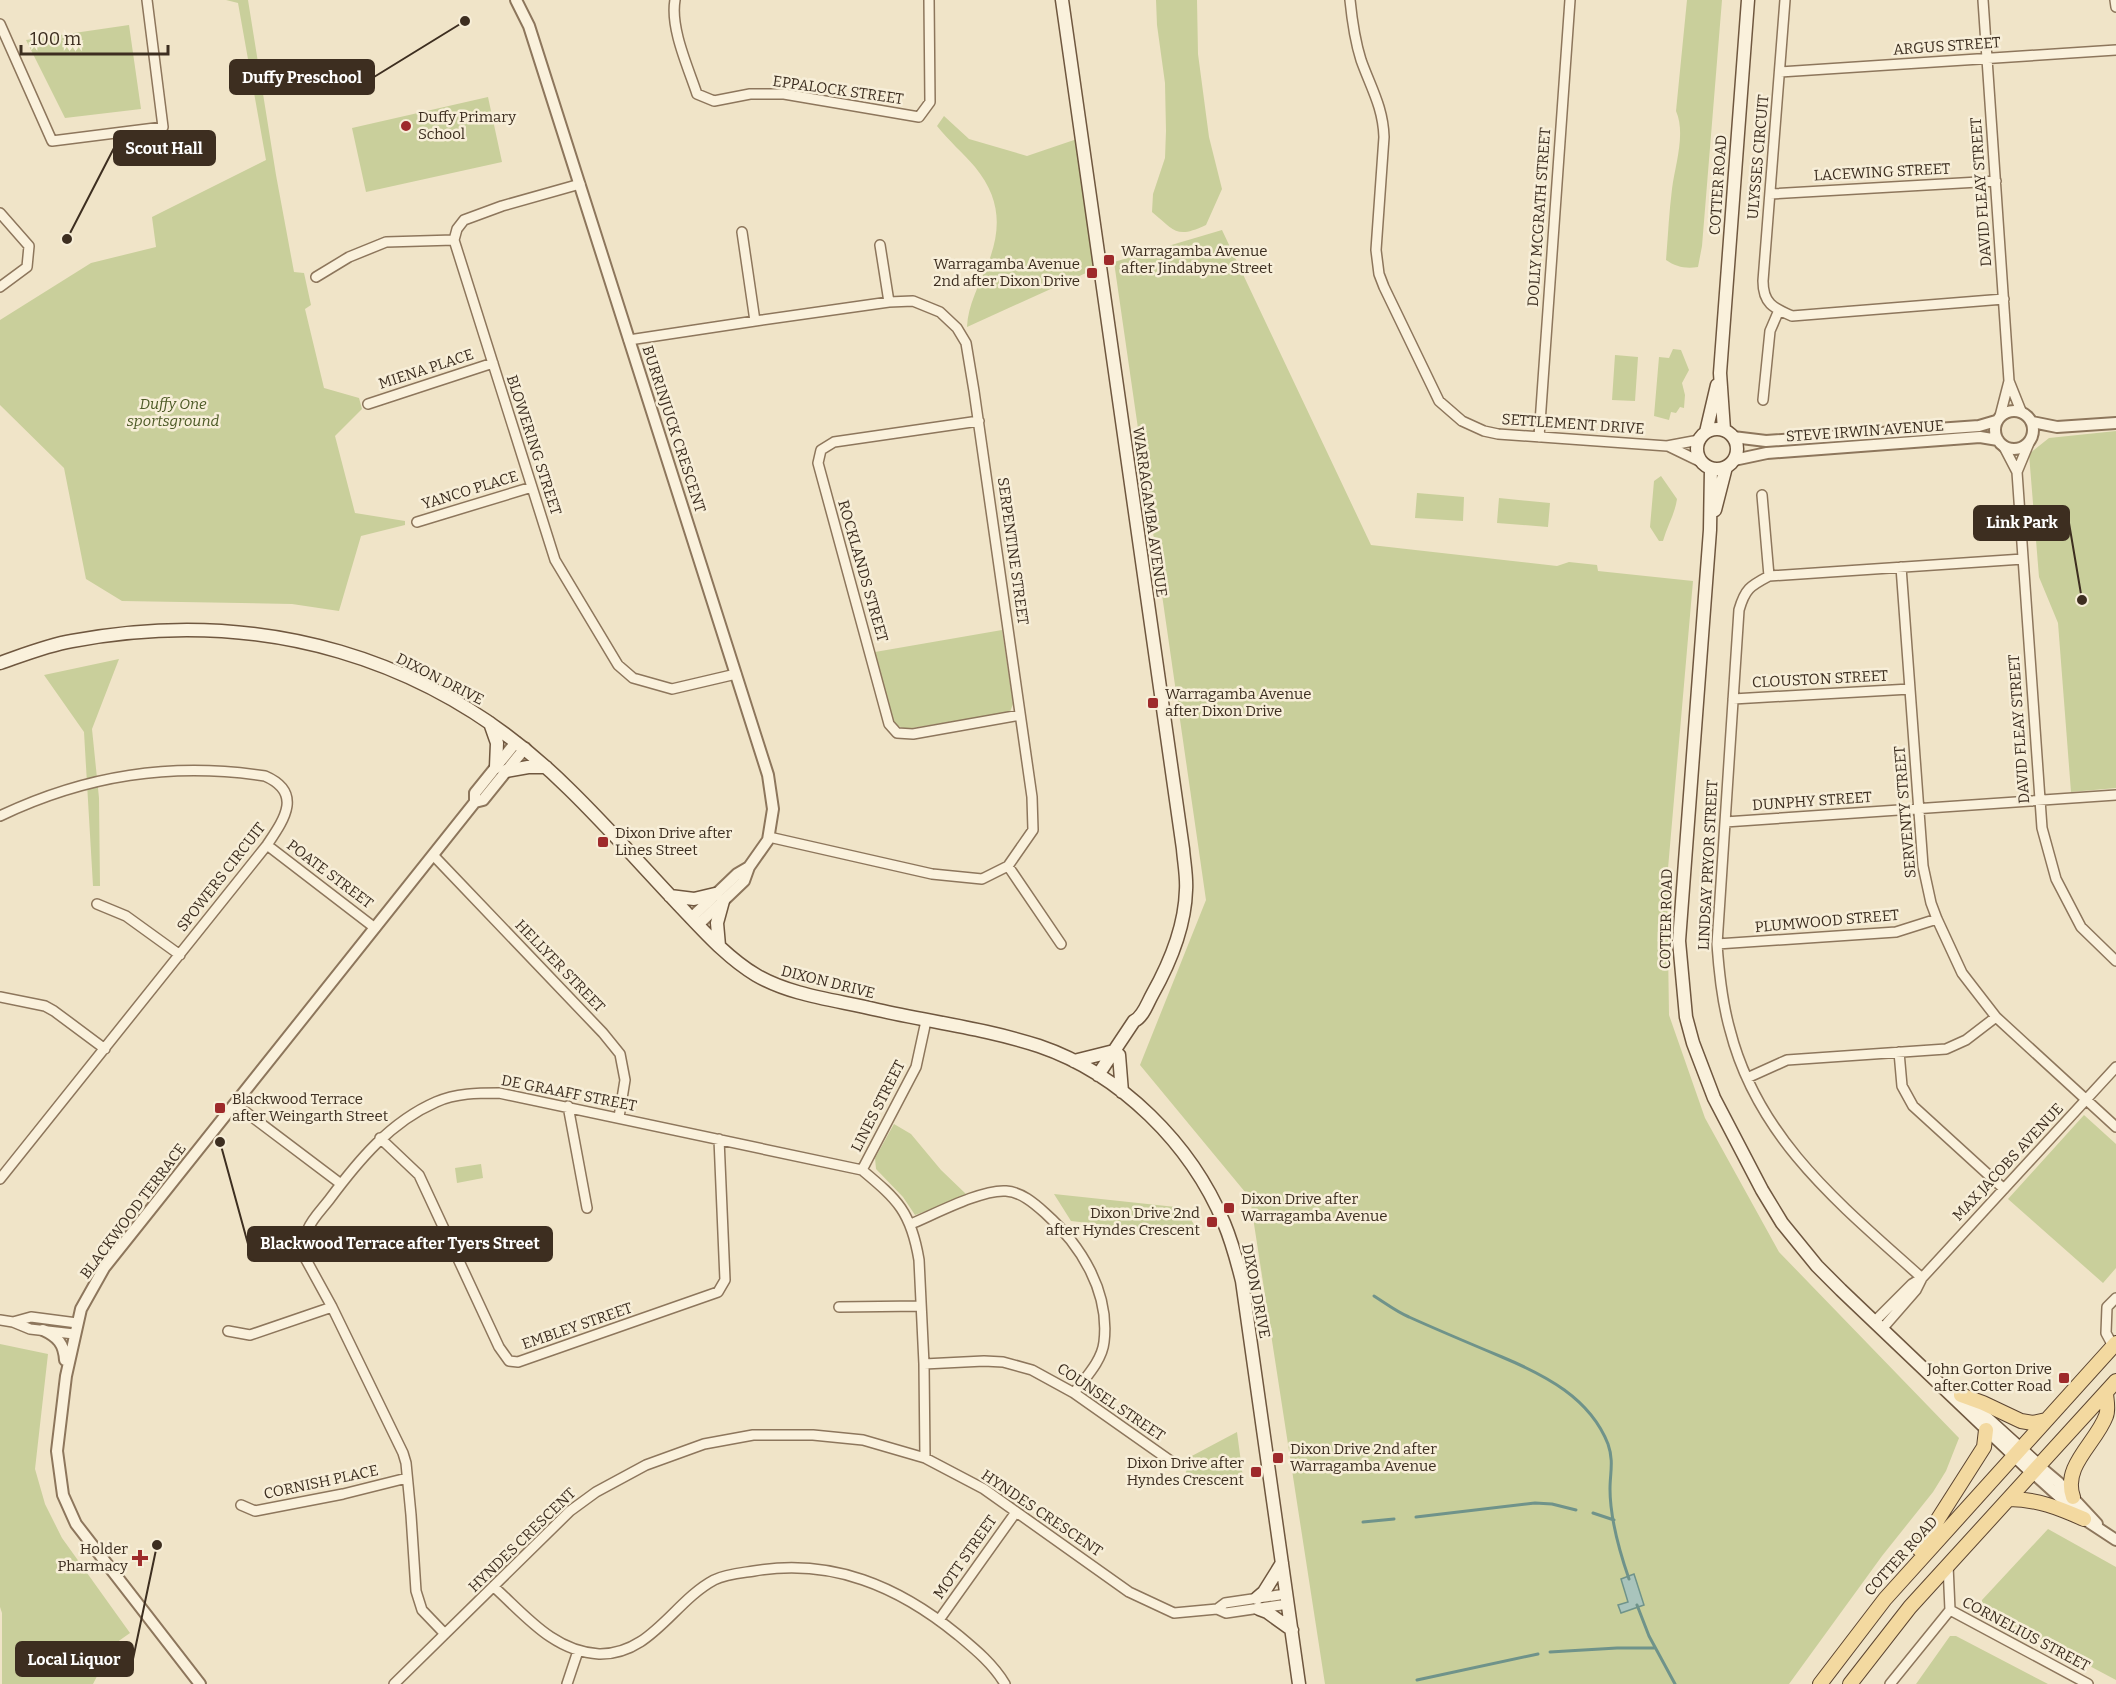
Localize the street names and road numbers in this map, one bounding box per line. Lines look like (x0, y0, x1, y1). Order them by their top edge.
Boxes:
street label: ARGUS STREET (1893, 33, 2002, 59)
street label: EPPALOCK STREET (771, 72, 905, 108)
street label: ULYSSES CIRCUIT (1744, 94, 1772, 220)
street label: DAVID FLEAY STREET (1967, 116, 1995, 267)
street label: DOLLY MCGRATH STREET (1524, 127, 1554, 307)
street label: COTTER ROAD (1706, 134, 1730, 236)
street label: LACEWING STREET (1813, 159, 1951, 185)
street label: BURRINJUCK CRESCENT (638, 343, 710, 515)
street label: MIENA PLACE (376, 345, 476, 393)
street label: BLOWERING STREET (503, 373, 565, 518)
street label: SETTLEMENT DRIVE (1501, 410, 1645, 438)
street label: STEVE IRWIN AVENUE (1785, 416, 1945, 446)
street label: WARRAGAMBA AVENUE (1129, 426, 1171, 598)
street label: YANCO PLACE (420, 467, 520, 513)
street label: SERPENTINE STREET (994, 476, 1032, 626)
street label: ROCKLANDS STREET (834, 498, 892, 644)
street label: DIXON DRIVE (393, 649, 487, 709)
street label: DAVID FLEAY STREET (2005, 653, 2033, 804)
street label: CLOUSTON STREET (1751, 666, 1889, 692)
street label: SERVENTY STREET (1890, 745, 1920, 879)
street label: LINDSAY PRYOR STREET (1695, 779, 1721, 951)
street label: DUNPHY STREET (1751, 788, 1873, 814)
street label: SPOWERS CIRCUIT (173, 819, 269, 935)
street label: POATE STREET (283, 836, 377, 912)
street label: COTTER ROAD (1656, 869, 1676, 969)
street label: PLUMWOOD STREET (1754, 906, 1900, 936)
street label: HELLYER STREET (511, 916, 609, 1016)
street label: DIXON DRIVE (779, 962, 877, 1002)
street label: LINES STREET (847, 1057, 909, 1155)
street label: DE GRAAFF STREET (500, 1071, 639, 1115)
street label: MAX JACOBS AVENUE (1949, 1100, 2067, 1224)
street label: BLACKWOOD TERRACE (76, 1140, 190, 1282)
street label: DIXON DRIVE (1238, 1242, 1274, 1340)
street label: EMBLEY STREET (519, 1299, 635, 1353)
street label: COUNSEL STREET (1054, 1359, 1169, 1445)
street label: CORNISH PLACE (262, 1461, 380, 1503)
street label: HYNDES CRESCENT (978, 1466, 1106, 1560)
street label: HYNDES CRESCENT (465, 1484, 579, 1596)
street label: MOTT STREET (930, 1512, 1001, 1602)
street label: COTTER ROAD (1861, 1513, 1941, 1599)
street label: CORNELIUS STREET (1959, 1593, 2093, 1675)

